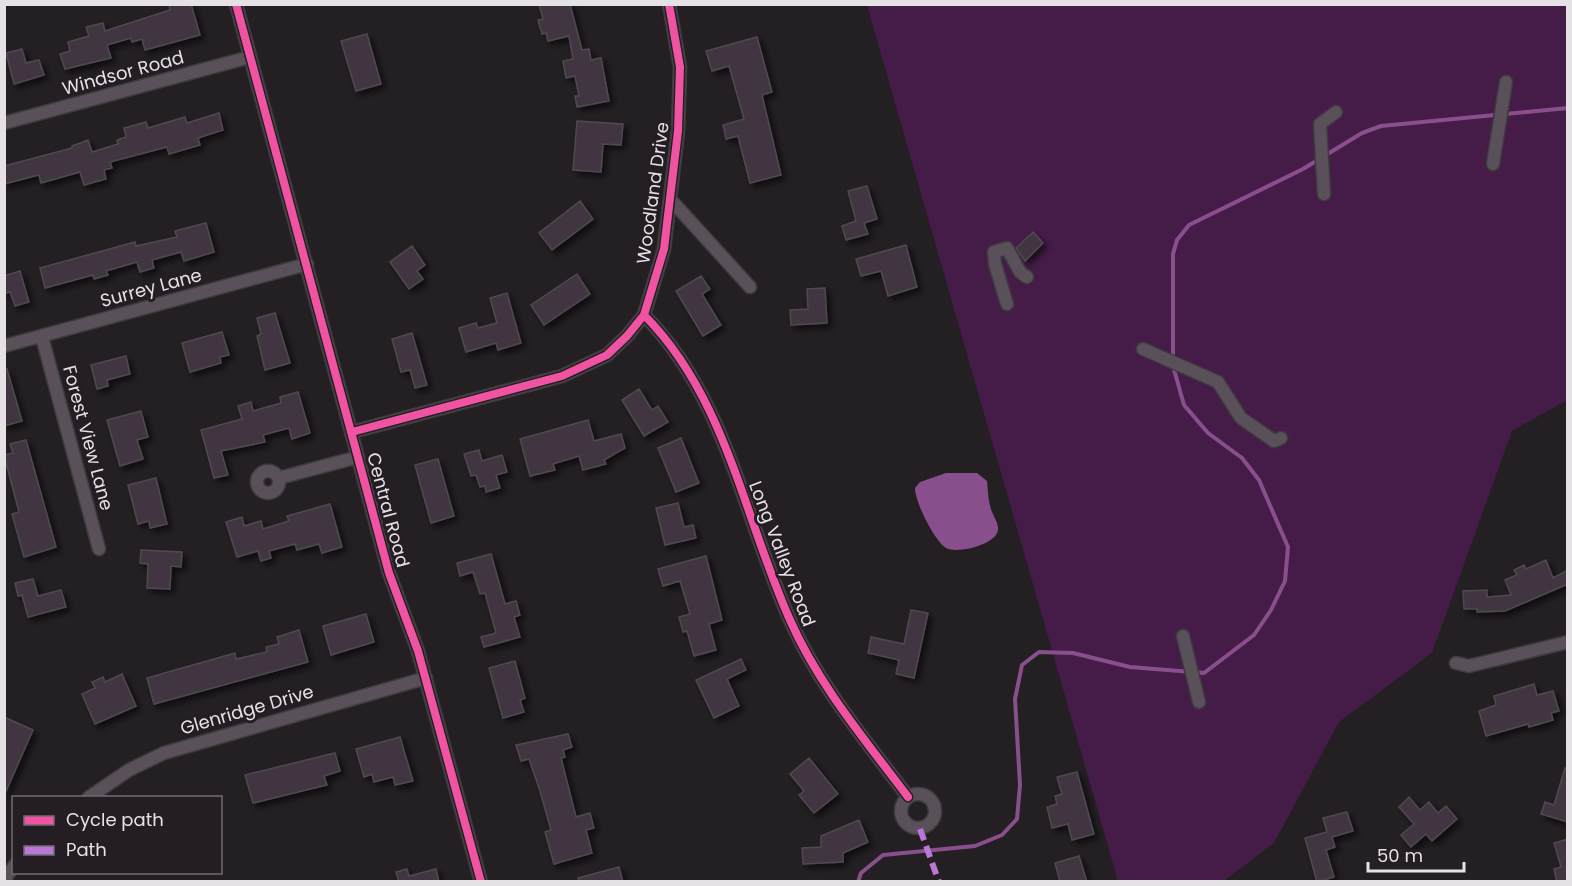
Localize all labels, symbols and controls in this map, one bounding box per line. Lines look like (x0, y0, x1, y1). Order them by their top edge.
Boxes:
street label: Windsor Road (59, 44, 186, 101)
street label: Woodland Drive (630, 120, 675, 265)
street label: Surrey Lane (97, 262, 204, 313)
street label: Forest View Lane (57, 363, 120, 513)
street label: Central Road (361, 450, 416, 570)
street label: Long Valley Road (743, 478, 822, 630)
street label: Glenridge Drive (177, 679, 316, 741)
legend (12, 796, 222, 874)
text: Cycle path (66, 807, 164, 832)
scale bar (1368, 835, 1464, 873)
text: Path (66, 837, 107, 862)
text: 50 m (1377, 843, 1423, 868)

